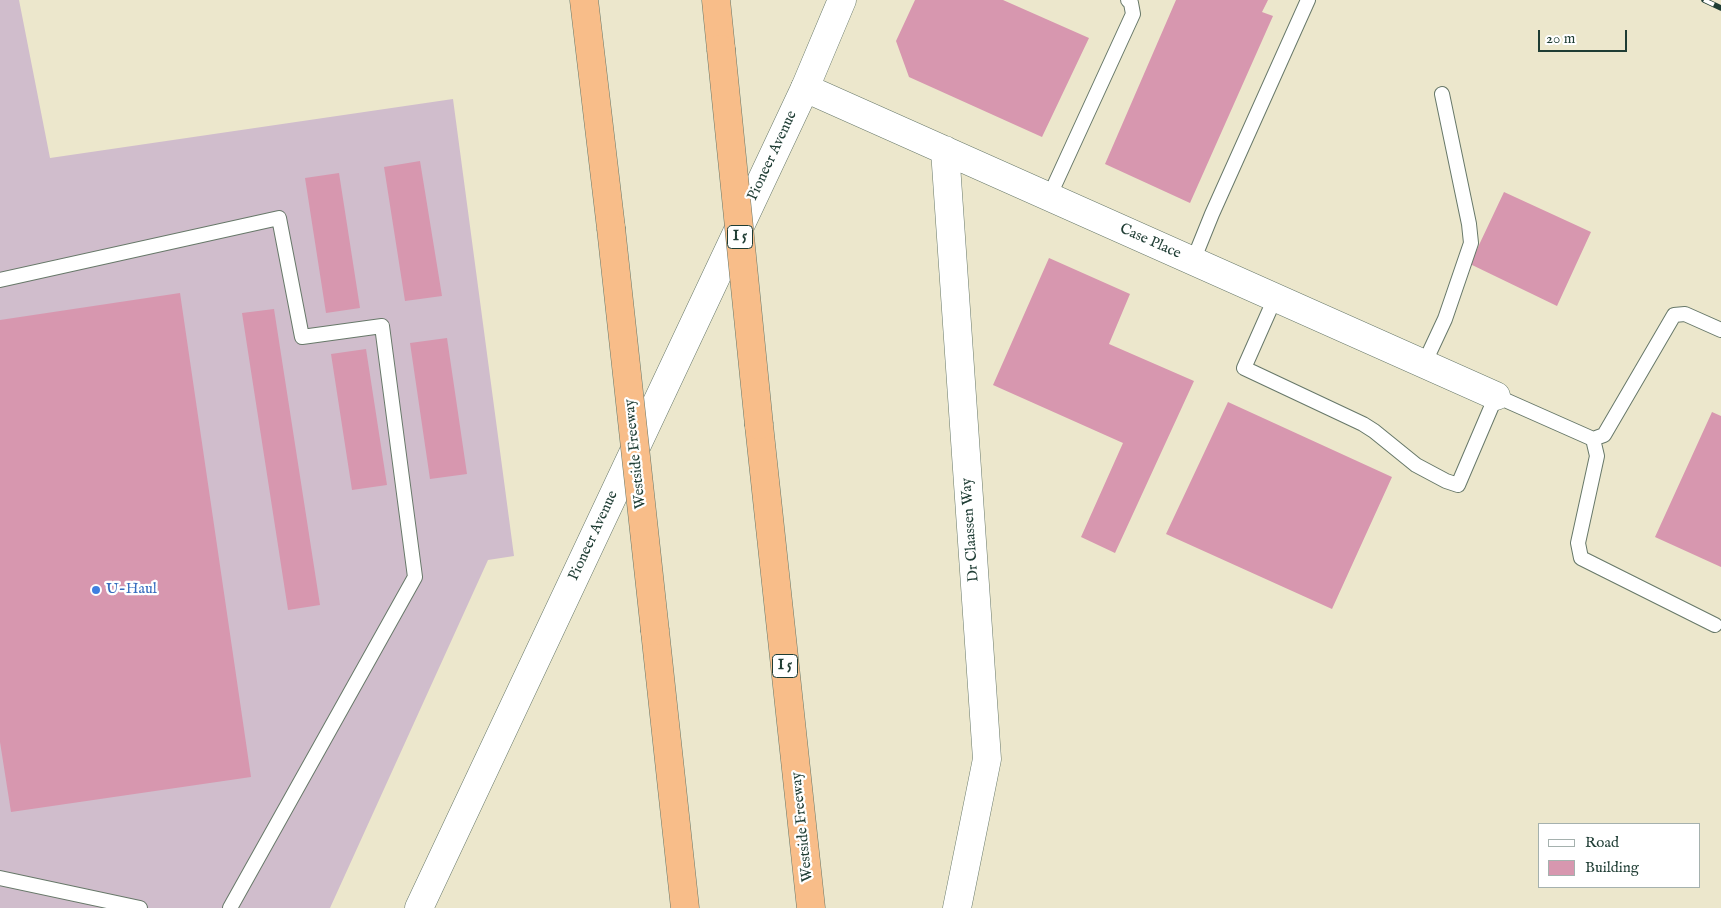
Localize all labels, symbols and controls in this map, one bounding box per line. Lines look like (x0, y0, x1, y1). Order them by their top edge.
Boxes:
scale bar (1541, 20, 1630, 52)
text: 20 m (1546, 29, 1575, 48)
street label: Pioneer Avenue (744, 108, 802, 204)
street label: Case Place (1117, 221, 1183, 263)
road number: I 5 (728, 226, 752, 248)
street label: Westside Freeway (621, 398, 651, 510)
street label: Dr Claassen Way (958, 477, 984, 583)
street label: Pioneer Avenue (565, 488, 623, 584)
place label: U-Haul (106, 581, 157, 599)
marker: U-Haul (90, 584, 102, 596)
road number: I 5 (772, 654, 798, 678)
street label: Westside Freeway (788, 771, 818, 883)
legend (1538, 823, 1701, 888)
text: Road (1585, 833, 1619, 852)
text: Building (1585, 858, 1639, 877)

